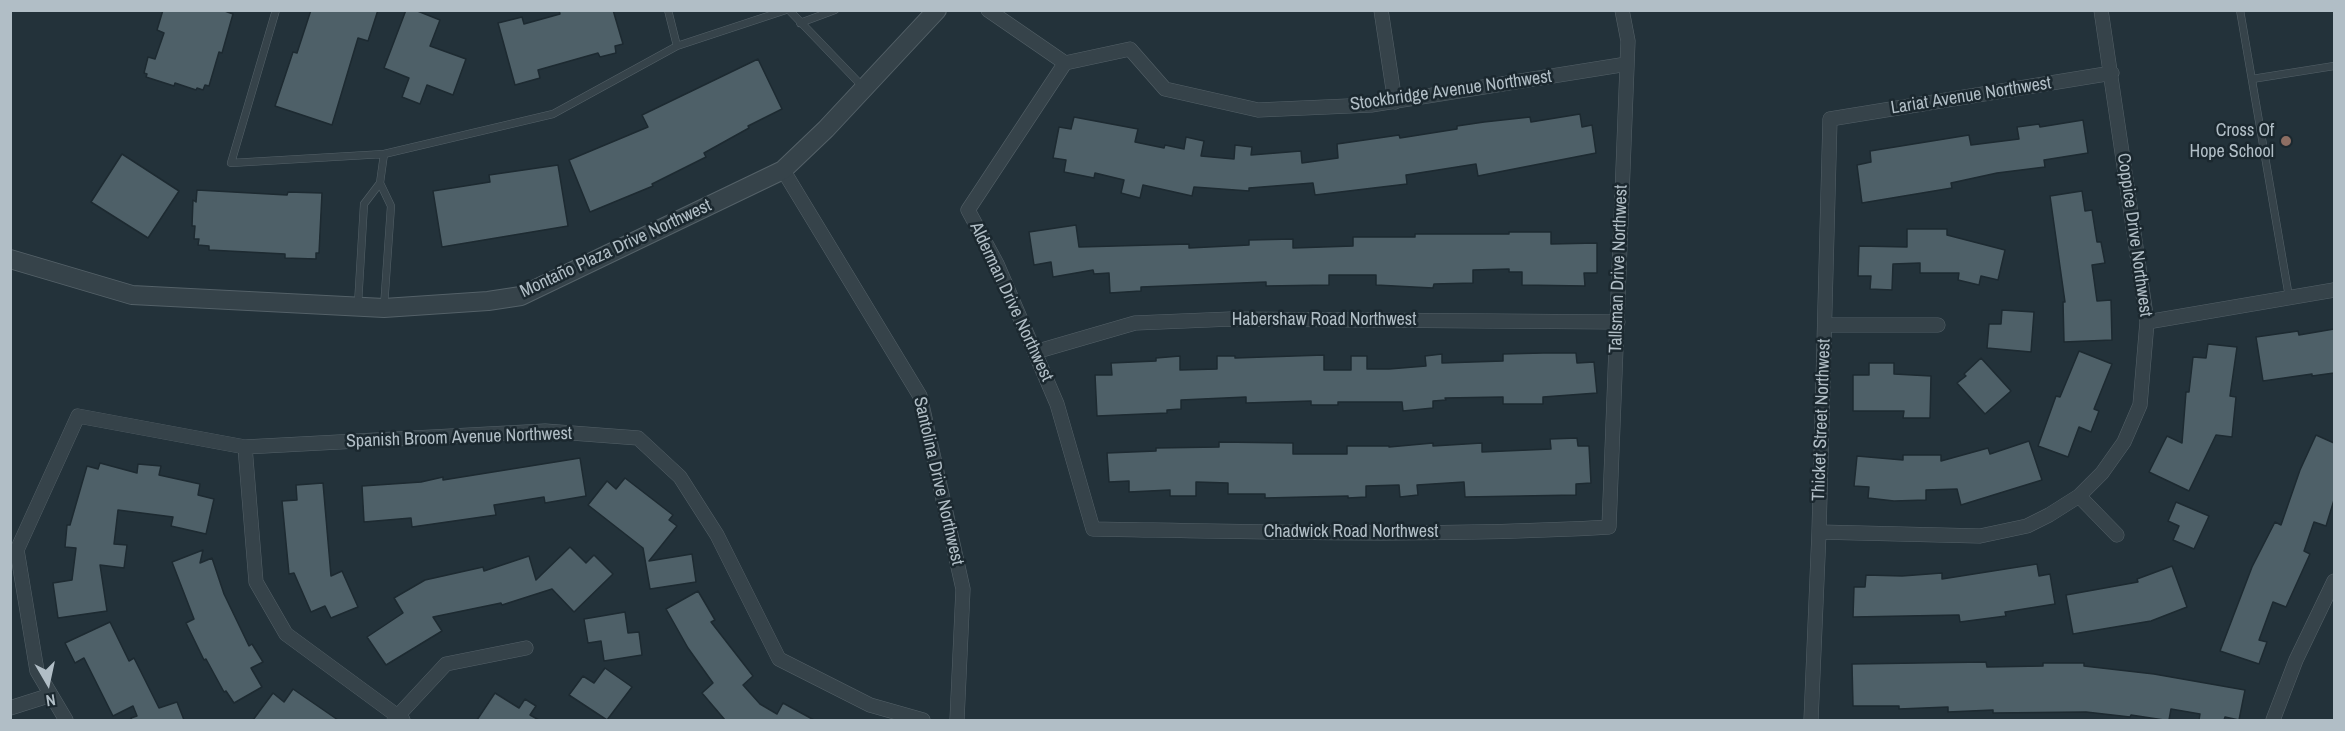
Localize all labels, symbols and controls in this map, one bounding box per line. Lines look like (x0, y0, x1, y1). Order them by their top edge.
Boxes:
street label: Stockbridge Avenue Northwest (1349, 66, 1553, 116)
street label: Lariat Avenue Northwest (1889, 73, 2053, 119)
place label: Cross Of Hope School (2189, 120, 2274, 162)
marker: Cross Of Hope School (2279, 134, 2293, 148)
street label: Coppice Drive Northwest (2112, 152, 2156, 318)
street label: Tallsman Drive Northwest (1605, 184, 1633, 354)
street label: Montaño Plaza Drive Northwest (517, 195, 715, 303)
street label: Alderman Drive Northwest (965, 219, 1057, 385)
street label: Habershaw Road Northwest (1232, 309, 1416, 331)
street label: Thicket Street Northwest (1808, 338, 1836, 502)
street label: Santolina Drive Northwest (908, 395, 968, 567)
street label: Spanish Broom Avenue Northwest (346, 423, 572, 453)
street label: Chadwick Road Northwest (1264, 521, 1438, 543)
north arrow (18, 653, 78, 713)
text: N (44, 689, 57, 712)

